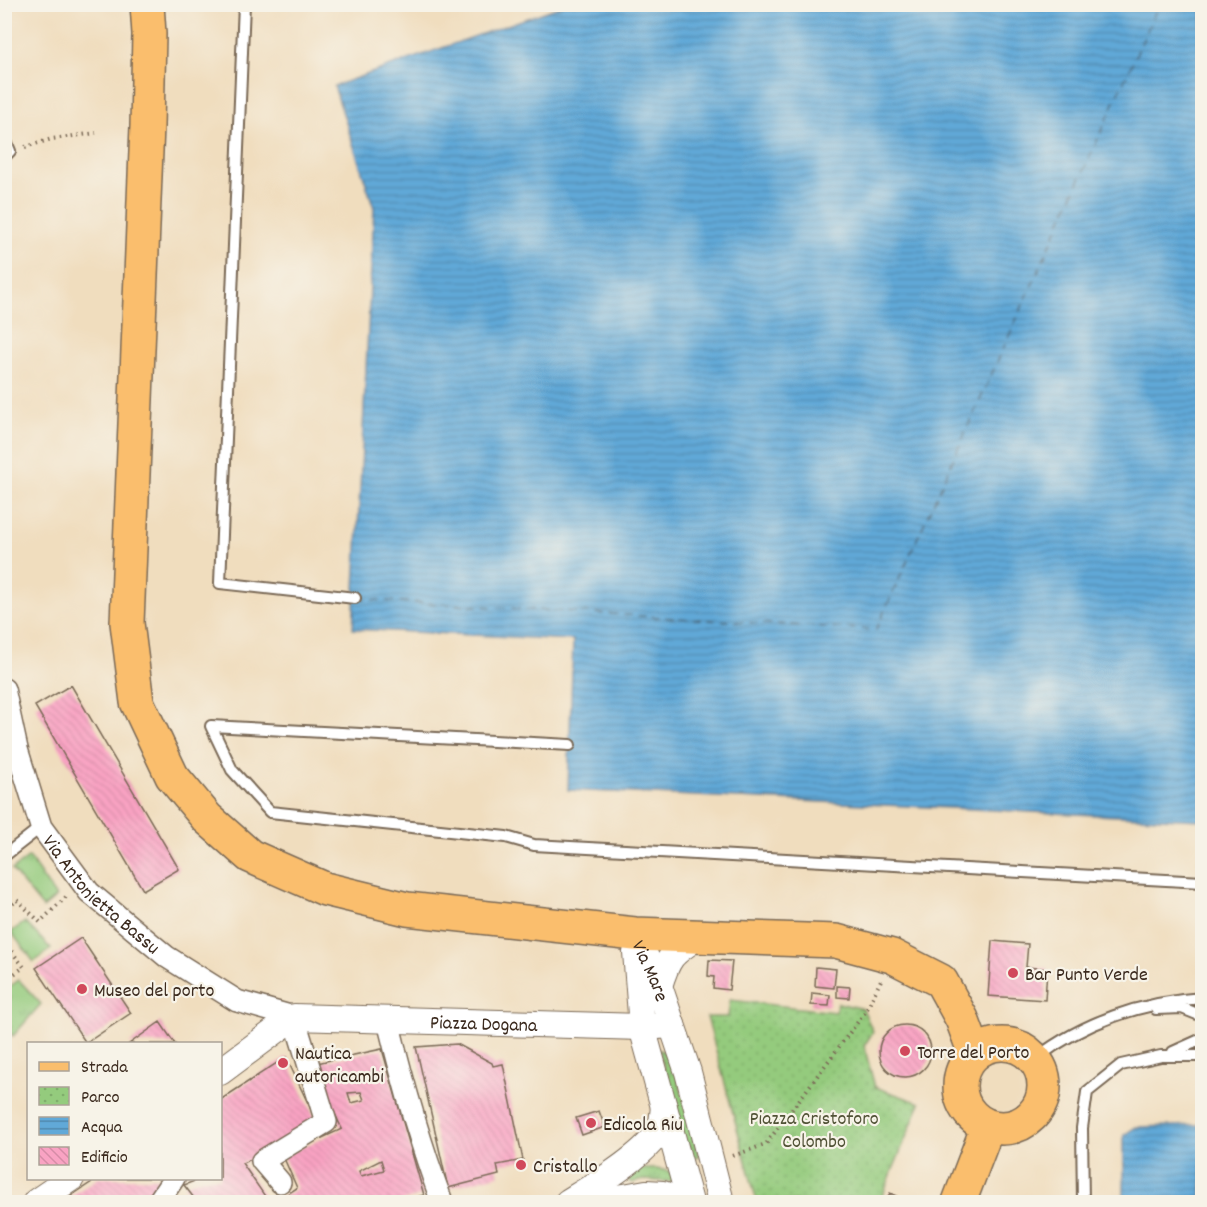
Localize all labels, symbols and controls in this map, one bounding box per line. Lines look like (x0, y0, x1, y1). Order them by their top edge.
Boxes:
street label: Via Antonietta Bassu (34, 830, 165, 962)
street label: Via Mare (623, 936, 674, 1006)
place label: Bar Punto Verde (1025, 962, 1148, 990)
marker: Bar Punto Verde (1006, 966, 1020, 980)
place label: Museo del porto (94, 978, 214, 1006)
marker: Museo del porto (75, 982, 89, 996)
street label: Piazza Dogana (430, 1010, 538, 1041)
place label: Torre del Porto (917, 1040, 1030, 1068)
place label: Nautica autoricambi (295, 1041, 384, 1092)
legend (27, 1042, 222, 1180)
marker: Torre del Porto (898, 1044, 912, 1058)
text: Strada (81, 1056, 128, 1081)
marker: Nautica autoricambi (276, 1056, 290, 1070)
text: Parco (81, 1086, 120, 1111)
park label: Piazza Cristoforo Colombo (749, 1106, 879, 1157)
place label: Edicola Riu (603, 1112, 683, 1140)
text: Acqua (81, 1116, 123, 1141)
marker: Edicola Riu (584, 1116, 598, 1130)
text: Edificio (81, 1146, 128, 1171)
place label: Cristallo (533, 1154, 598, 1182)
marker: Cristallo (514, 1158, 528, 1172)

